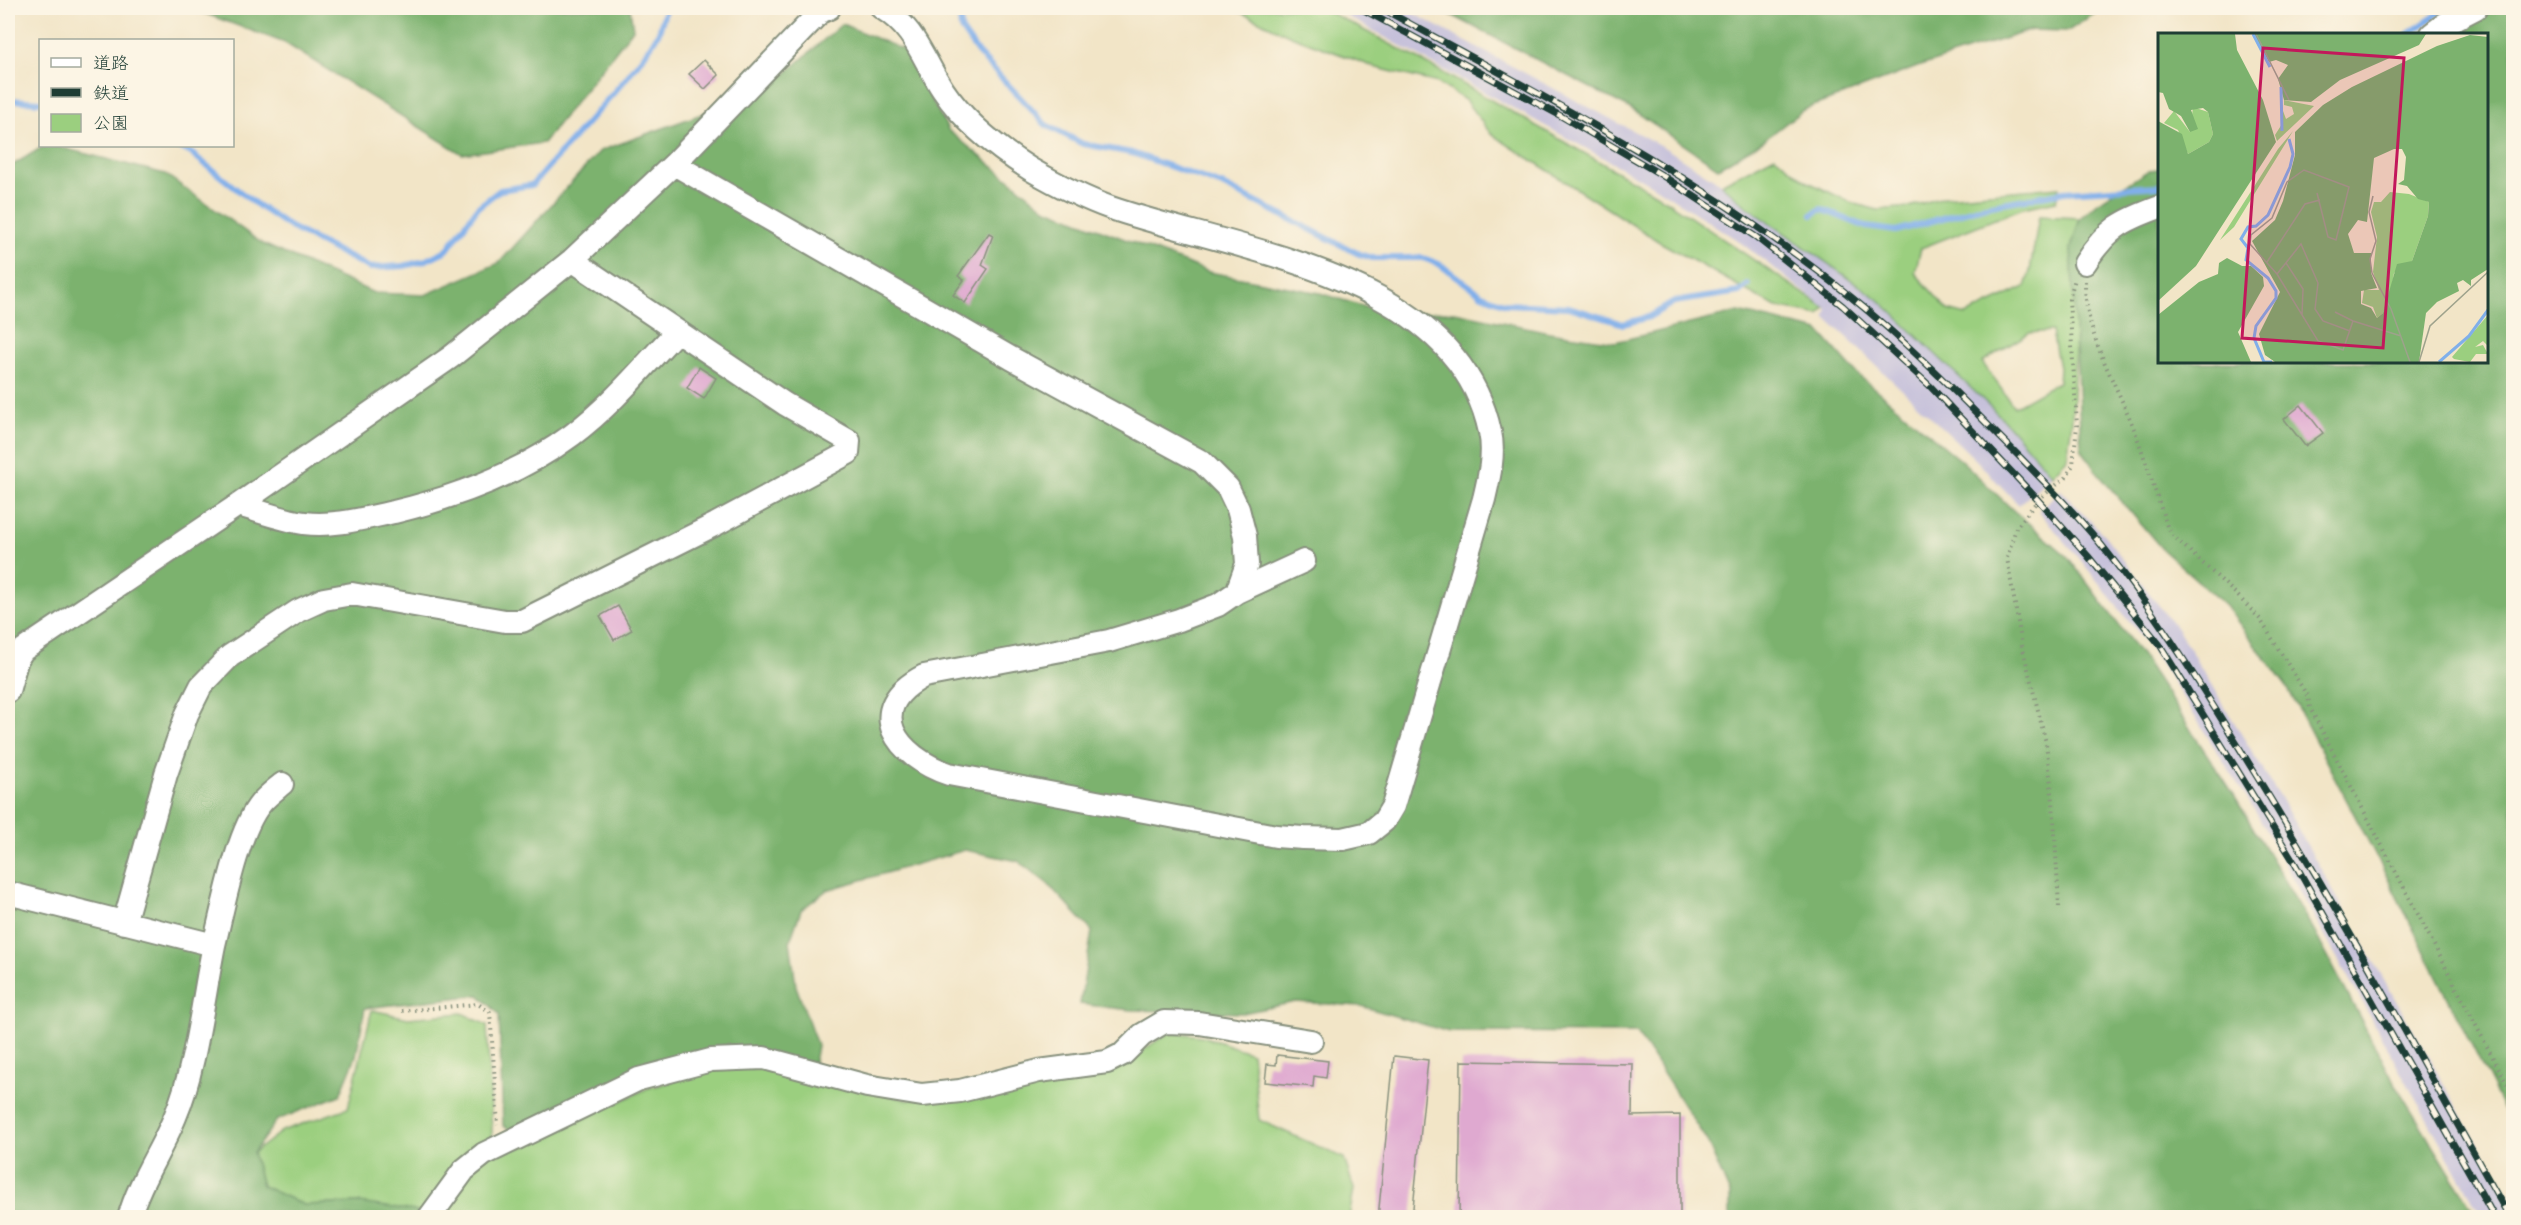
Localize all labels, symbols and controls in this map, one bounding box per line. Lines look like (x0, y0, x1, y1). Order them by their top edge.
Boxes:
inset map (2158, 33, 2488, 363)
legend (39, 39, 234, 147)
text: 道路 (93, 48, 129, 75)
text: 鉄道 (93, 78, 129, 105)
text: 公園 (93, 108, 129, 135)

